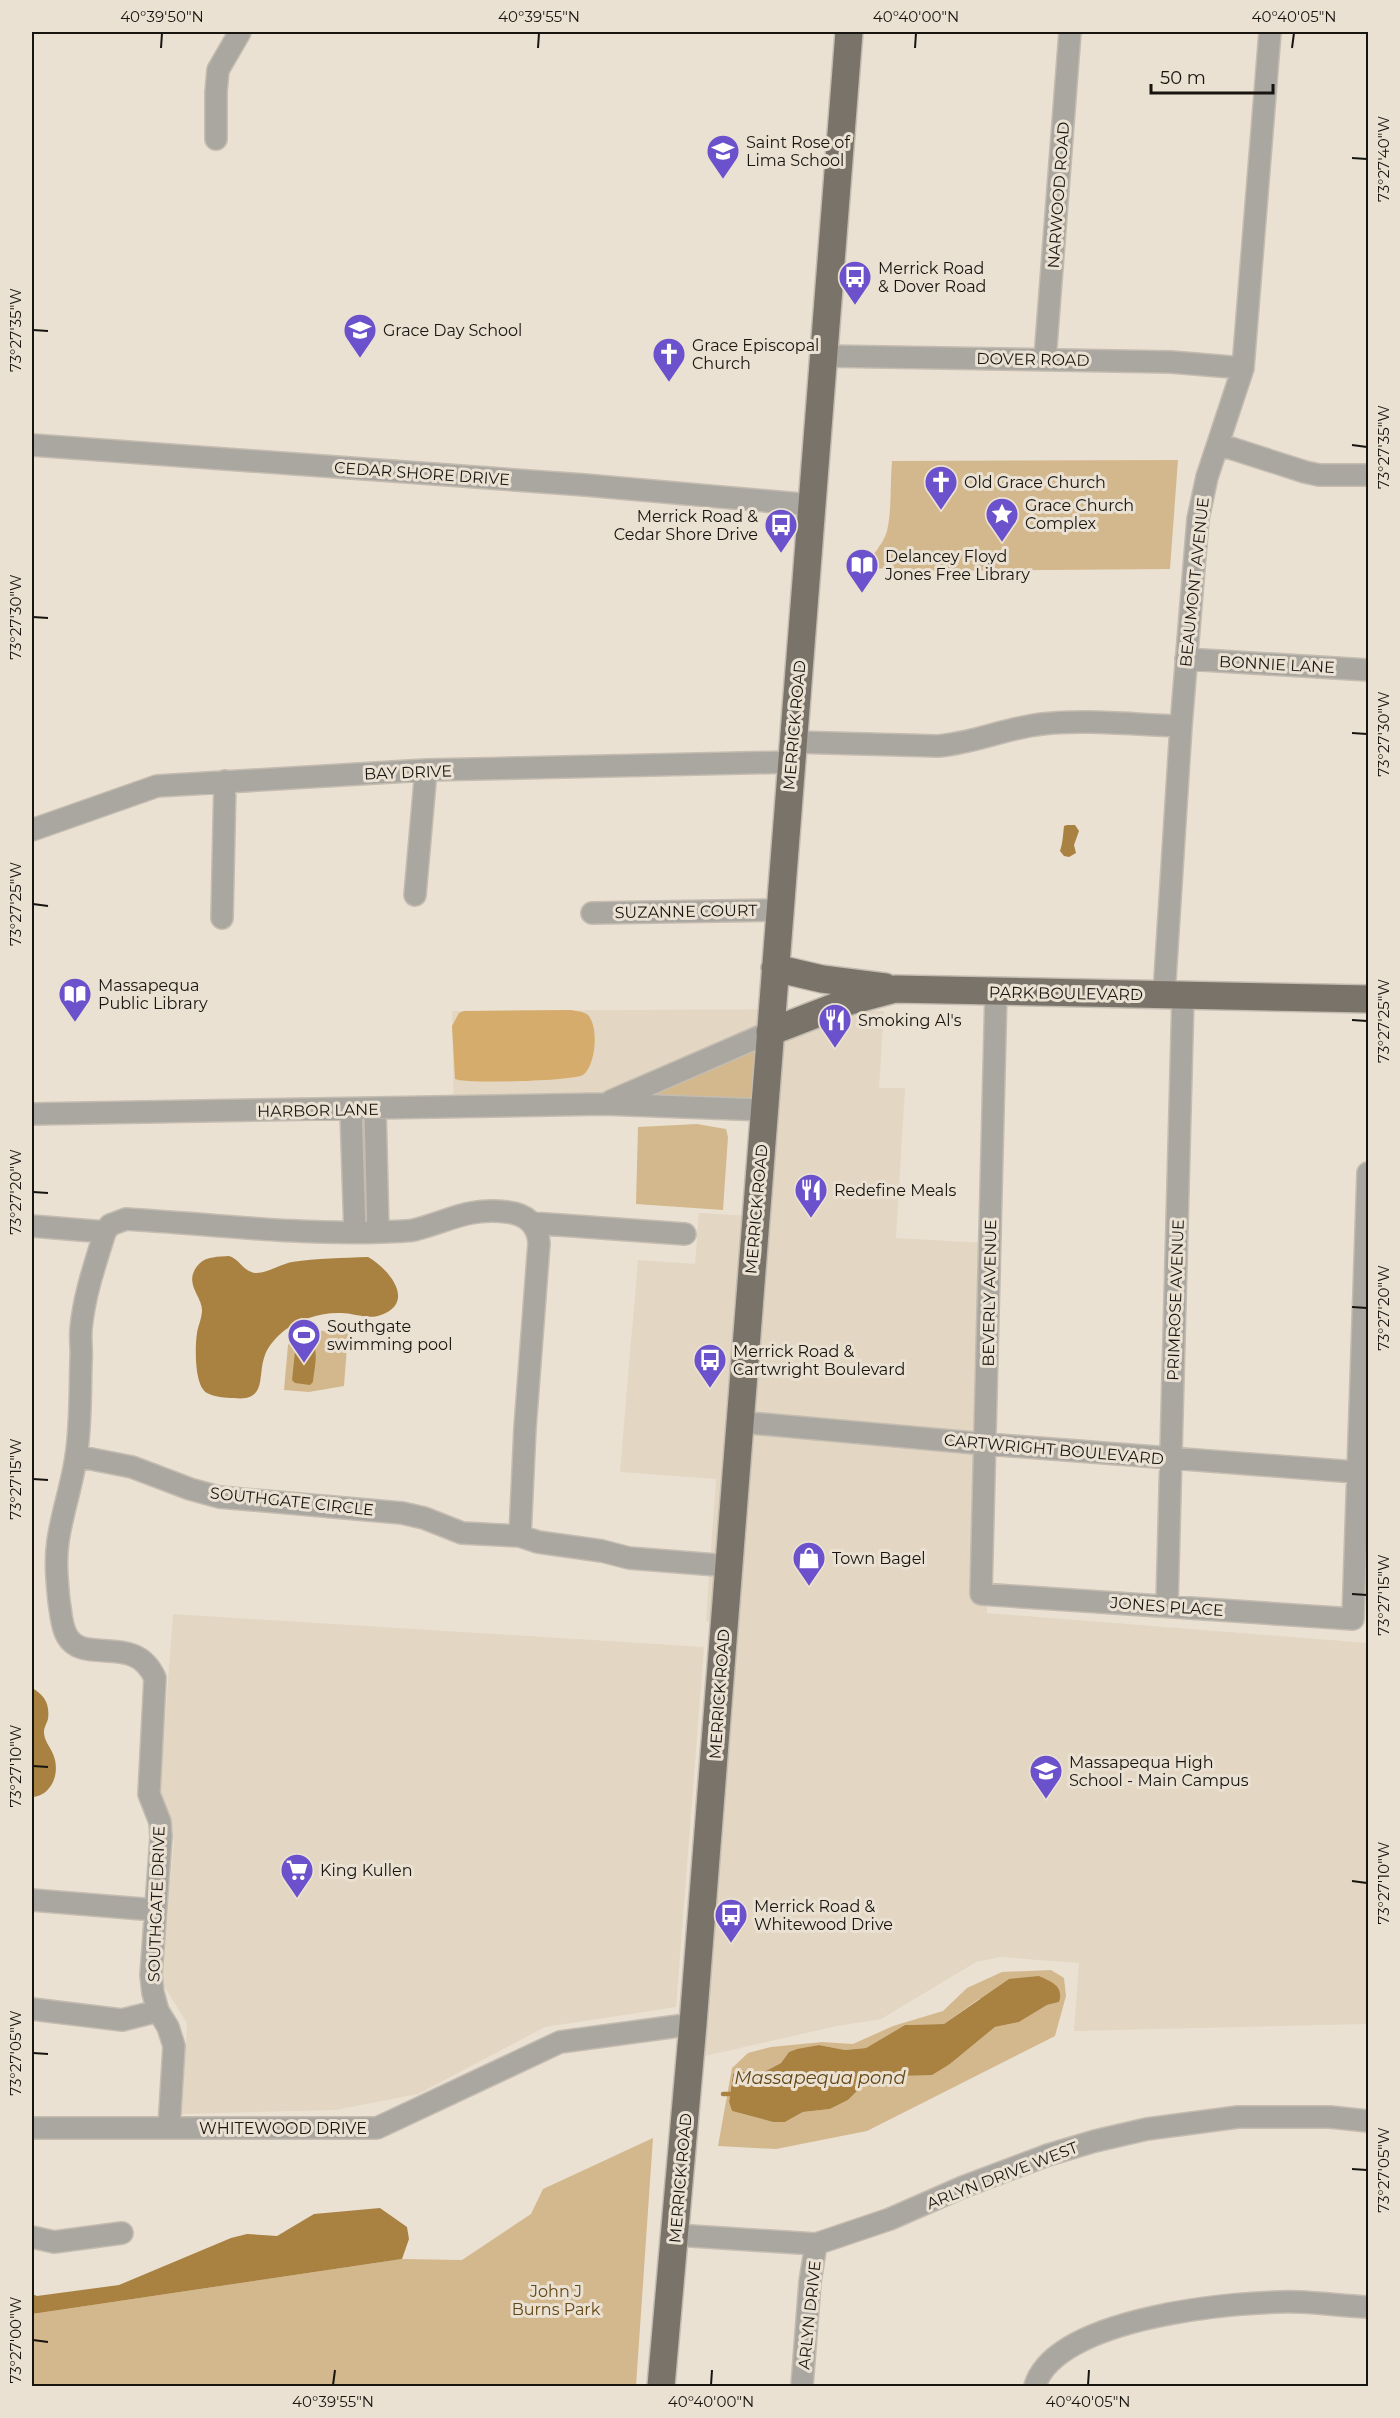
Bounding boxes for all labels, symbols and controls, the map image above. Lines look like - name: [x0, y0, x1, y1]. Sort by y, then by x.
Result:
- text: 40°39'50"N: [120, 7, 204, 26]
- text: 40°39'55"N: [498, 7, 580, 26]
- text: 40°40'00"N: [873, 7, 959, 26]
- text: 40°40'05"N: [1252, 7, 1336, 26]
- scale bar: [1151, 57, 1272, 95]
- text: 50 m: [1160, 67, 1206, 89]
- text: 73°27'40"W: [1374, 116, 1393, 202]
- street label: NARWOOD ROAD: [1044, 121, 1073, 269]
- school or university icon: Saint Rose of Lima School: [705, 133, 741, 180]
- place label: Saint Rose of Lima School: [746, 133, 850, 170]
- bus stop icon: Merrick Road & Dover Road: [837, 259, 873, 306]
- place label: Merrick Road & Dover Road: [878, 259, 986, 296]
- text: 73°27'35"W: [6, 288, 25, 372]
- school or university icon: Grace Day School: [342, 312, 378, 359]
- place label: Grace Day School: [383, 321, 522, 340]
- church icon: Grace Episcopal Church: [651, 336, 687, 383]
- place label: Grace Episcopal Church: [692, 336, 819, 373]
- street label: DOVER ROAD: [976, 349, 1090, 370]
- text: 73°27'35"W: [1374, 405, 1393, 489]
- street label: CEDAR SHORE DRIVE: [333, 458, 510, 489]
- church icon: Old Grace Church: [923, 464, 959, 511]
- place label: Old Grace Church: [964, 473, 1106, 492]
- place icon: Grace Church Complex: [984, 496, 1020, 543]
- place label: Grace Church Complex: [1025, 496, 1134, 533]
- street label: BEAUMONT AVENUE: [1176, 496, 1213, 668]
- place label: Merrick Road & Cedar Shore Drive: [614, 507, 758, 544]
- bus stop icon: Merrick Road & Cedar Shore Drive: [763, 507, 799, 554]
- library icon: Delancey Floyd Jones Free Library: [844, 547, 880, 594]
- place label: Delancey Floyd Jones Free Library: [884, 547, 1030, 584]
- text: 73°27'30"W: [6, 574, 25, 660]
- street label: BONNIE LANE: [1219, 652, 1335, 677]
- street label: MERRICK ROAD: [779, 659, 810, 791]
- text: 73°27'30"W: [1374, 691, 1393, 777]
- street label: BAY DRIVE: [364, 761, 452, 784]
- text: 73°27'25"W: [6, 862, 25, 946]
- street label: SUZANNE COURT: [614, 901, 758, 922]
- library icon: Massapequa Public Library: [57, 976, 93, 1023]
- place label: Massapequa Public Library: [98, 976, 208, 1013]
- text: 73°27'25"W: [1374, 979, 1393, 1063]
- street label: PARK BOULEVARD: [989, 983, 1143, 1004]
- restaurant icon: Smoking Al's: [817, 1002, 853, 1049]
- place label: Smoking Al's: [858, 1011, 962, 1030]
- street label: HARBOR LANE: [257, 1100, 379, 1121]
- street label: MERRICK ROAD: [741, 1143, 772, 1275]
- text: 73°27'20"W: [6, 1149, 25, 1235]
- restaurant icon: Redefine Meals: [793, 1172, 829, 1219]
- place label: Redefine Meals: [834, 1181, 957, 1200]
- street label: BEVERLY AVENUE: [979, 1219, 1000, 1367]
- street label: PRIMROSE AVENUE: [1163, 1219, 1188, 1381]
- text: 73°27'20"W: [1374, 1265, 1393, 1351]
- sports icon: Southgate swimming pool: [286, 1317, 322, 1364]
- place label: Southgate swimming pool: [327, 1317, 452, 1354]
- bus stop icon: Merrick Road & Cartwright Boulevard: [692, 1342, 728, 1389]
- place label: Merrick Road & Cartwright Boulevard: [733, 1342, 905, 1379]
- street label: CARTWRIGHT BOULEVARD: [943, 1430, 1165, 1469]
- text: 73°27'15"W: [6, 1438, 25, 1520]
- street label: SOUTHGATE CIRCLE: [209, 1483, 375, 1520]
- shop icon: Town Bagel: [791, 1540, 827, 1587]
- place label: Town Bagel: [832, 1549, 926, 1568]
- text: 73°27'15"W: [1374, 1554, 1393, 1636]
- street label: JONES PLACE: [1109, 1593, 1224, 1620]
- street label: MERRICK ROAD: [705, 1628, 734, 1760]
- text: 73°27'10"W: [6, 1724, 25, 1807]
- school or university icon: Massapequa High School - Main Campus: [1028, 1753, 1064, 1800]
- place label: Massapequa High School - Main Campus: [1069, 1753, 1249, 1790]
- street label: SOUTHGATE DRIVE: [144, 1826, 169, 1982]
- text: 73°27'10"W: [1374, 1841, 1393, 1924]
- supermarket icon: King Kullen: [279, 1852, 315, 1899]
- place label: King Kullen: [320, 1861, 413, 1880]
- bus stop icon: Merrick Road & Whitewood Drive: [713, 1897, 749, 1944]
- place label: Merrick Road & Whitewood Drive: [754, 1897, 893, 1934]
- text: 73°27'05"W: [6, 2010, 25, 2096]
- water label: Massapequa pond: [734, 2067, 906, 2089]
- street label: MERRICK ROAD: [665, 2112, 696, 2244]
- street label: WHITEWOOD DRIVE: [199, 2119, 367, 2138]
- text: 73°27'05"W: [1374, 2127, 1393, 2213]
- street label: ARLYN DRIVE WEST: [924, 2138, 1081, 2213]
- street label: ARLYN DRIVE: [794, 2260, 825, 2370]
- park label: John J Burns Park: [512, 2282, 601, 2319]
- text: 73°27'00"W: [6, 2296, 25, 2383]
- text: 40°39'55"N: [292, 2392, 374, 2411]
- text: 40°40'00"N: [668, 2392, 754, 2411]
- text: 40°40'05"N: [1046, 2392, 1130, 2411]

